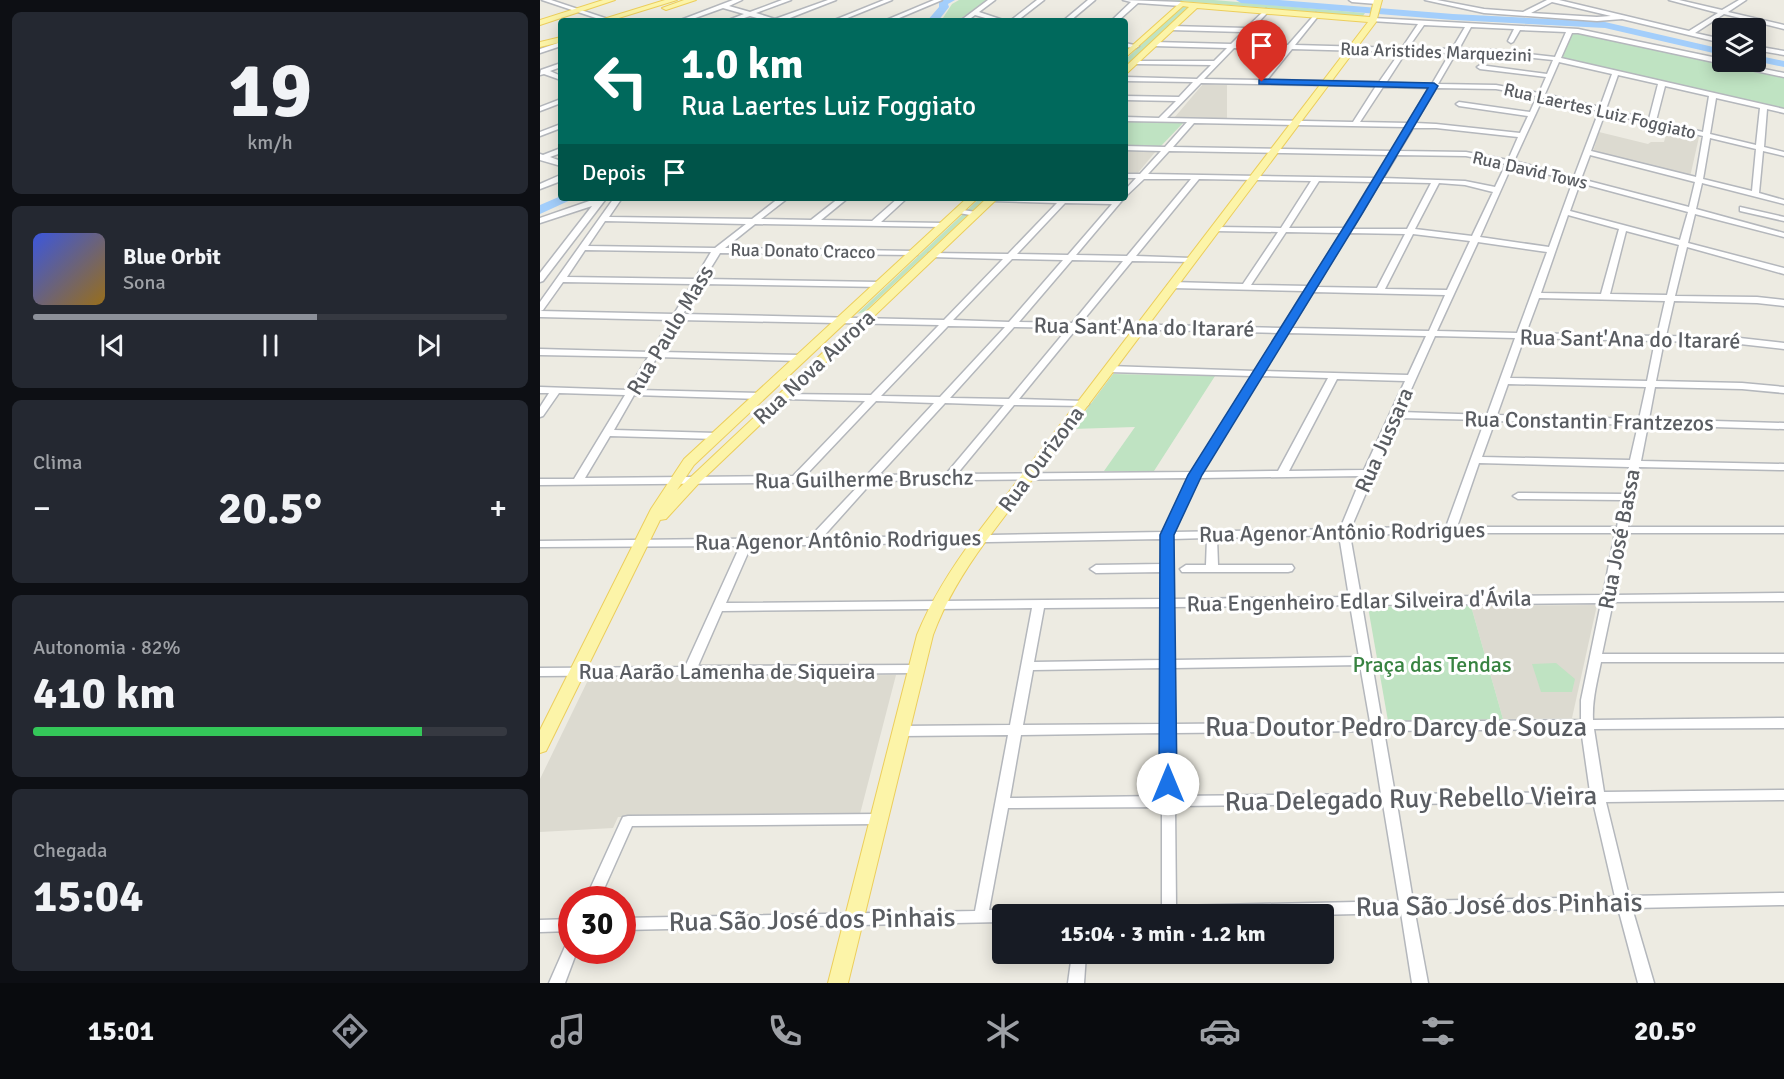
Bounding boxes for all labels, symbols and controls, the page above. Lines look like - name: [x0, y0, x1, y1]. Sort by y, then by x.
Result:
- map controls: [1712, 18, 1766, 72]
- button: layers: [1712, 18, 1766, 72]
- pin: [1236, 20, 1287, 82]
- icon: arrive: [1245, 29, 1278, 62]
- street label: Rua Aristides Marquezini: [1340, 38, 1532, 66]
- text: 1.0 km: [681, 39, 804, 90]
- icon: left: [582, 42, 660, 120]
- text: 19: [228, 43, 312, 139]
- street label: Rua Laertes Luiz Foggiato: [1502, 78, 1698, 144]
- text: Rua Laertes Luiz Foggiato: [681, 90, 976, 123]
- text: km/h: [247, 130, 293, 155]
- street label: Rua David Tows: [1470, 146, 1590, 194]
- icon: arrive: [658, 156, 691, 189]
- text: Depois: [582, 159, 646, 186]
- street label: Rua Donato Cracco: [730, 239, 876, 263]
- text: Blue Orbit: [123, 243, 221, 270]
- street label: Rua Paulo Mass: [621, 260, 719, 400]
- text: Sona: [123, 270, 166, 295]
- street label: Rua Nova Aurora: [748, 304, 880, 430]
- street label: Rua Sant'Ana do Itararé: [1033, 312, 1255, 342]
- street label: Rua Sant'Ana do Itararé: [1519, 324, 1741, 354]
- icon: previous: [96, 329, 129, 362]
- icon: pause: [254, 329, 287, 362]
- icon: next: [412, 329, 445, 362]
- street label: Rua Jussara: [1349, 383, 1419, 497]
- street label: Rua Ourizona: [992, 401, 1090, 517]
- street label: Rua Constantin Frantzezos: [1464, 405, 1714, 437]
- text: Clima: [33, 450, 82, 475]
- street label: Rua Guilherme Bruschz: [754, 464, 974, 494]
- street label: Rua José Bassa: [1592, 467, 1646, 611]
- text: 20.5°: [218, 481, 322, 536]
- text: −: [33, 488, 51, 529]
- text: +: [489, 488, 507, 529]
- street label: Rua Agenor Antônio Rodrigues: [1199, 516, 1485, 548]
- street label: Rua Agenor Antônio Rodrigues: [695, 524, 981, 556]
- street label: Rua Engenheiro Edlar Silveira d'Ávila: [1186, 584, 1532, 618]
- text: Autonomia · 82%: [33, 635, 181, 660]
- park label: Praça das Tendas: [1352, 651, 1512, 678]
- street label: Rua Aarão Lamenha de Siqueira: [579, 658, 875, 685]
- text: 410 km: [33, 666, 176, 721]
- street label: Rua Doutor Pedro Darcy de Souza: [1205, 711, 1587, 744]
- position arrow: [1136, 752, 1200, 816]
- street label: Rua Delegado Ruy Rebello Vieira: [1224, 779, 1598, 819]
- text: Chegada: [33, 838, 107, 863]
- text: 15:04: [33, 869, 143, 924]
- speed limit sign: 30: [558, 886, 636, 964]
- street label: Rua São José dos Pinhais: [1355, 886, 1643, 924]
- street label: Rua São José dos Pinhais: [668, 901, 956, 939]
- text: 15:04 · 3 min · 1.2 km: [1060, 920, 1266, 947]
- icon: directions: [329, 1010, 371, 1052]
- icon: music: [547, 1010, 589, 1052]
- icon: phone: [764, 1010, 806, 1052]
- icon: climate: [982, 1010, 1024, 1052]
- icon: car: [1199, 1010, 1241, 1052]
- icon: filters: [1417, 1010, 1459, 1052]
- text: 15:01: [88, 1015, 154, 1048]
- text: 20.5°: [1634, 1015, 1696, 1048]

